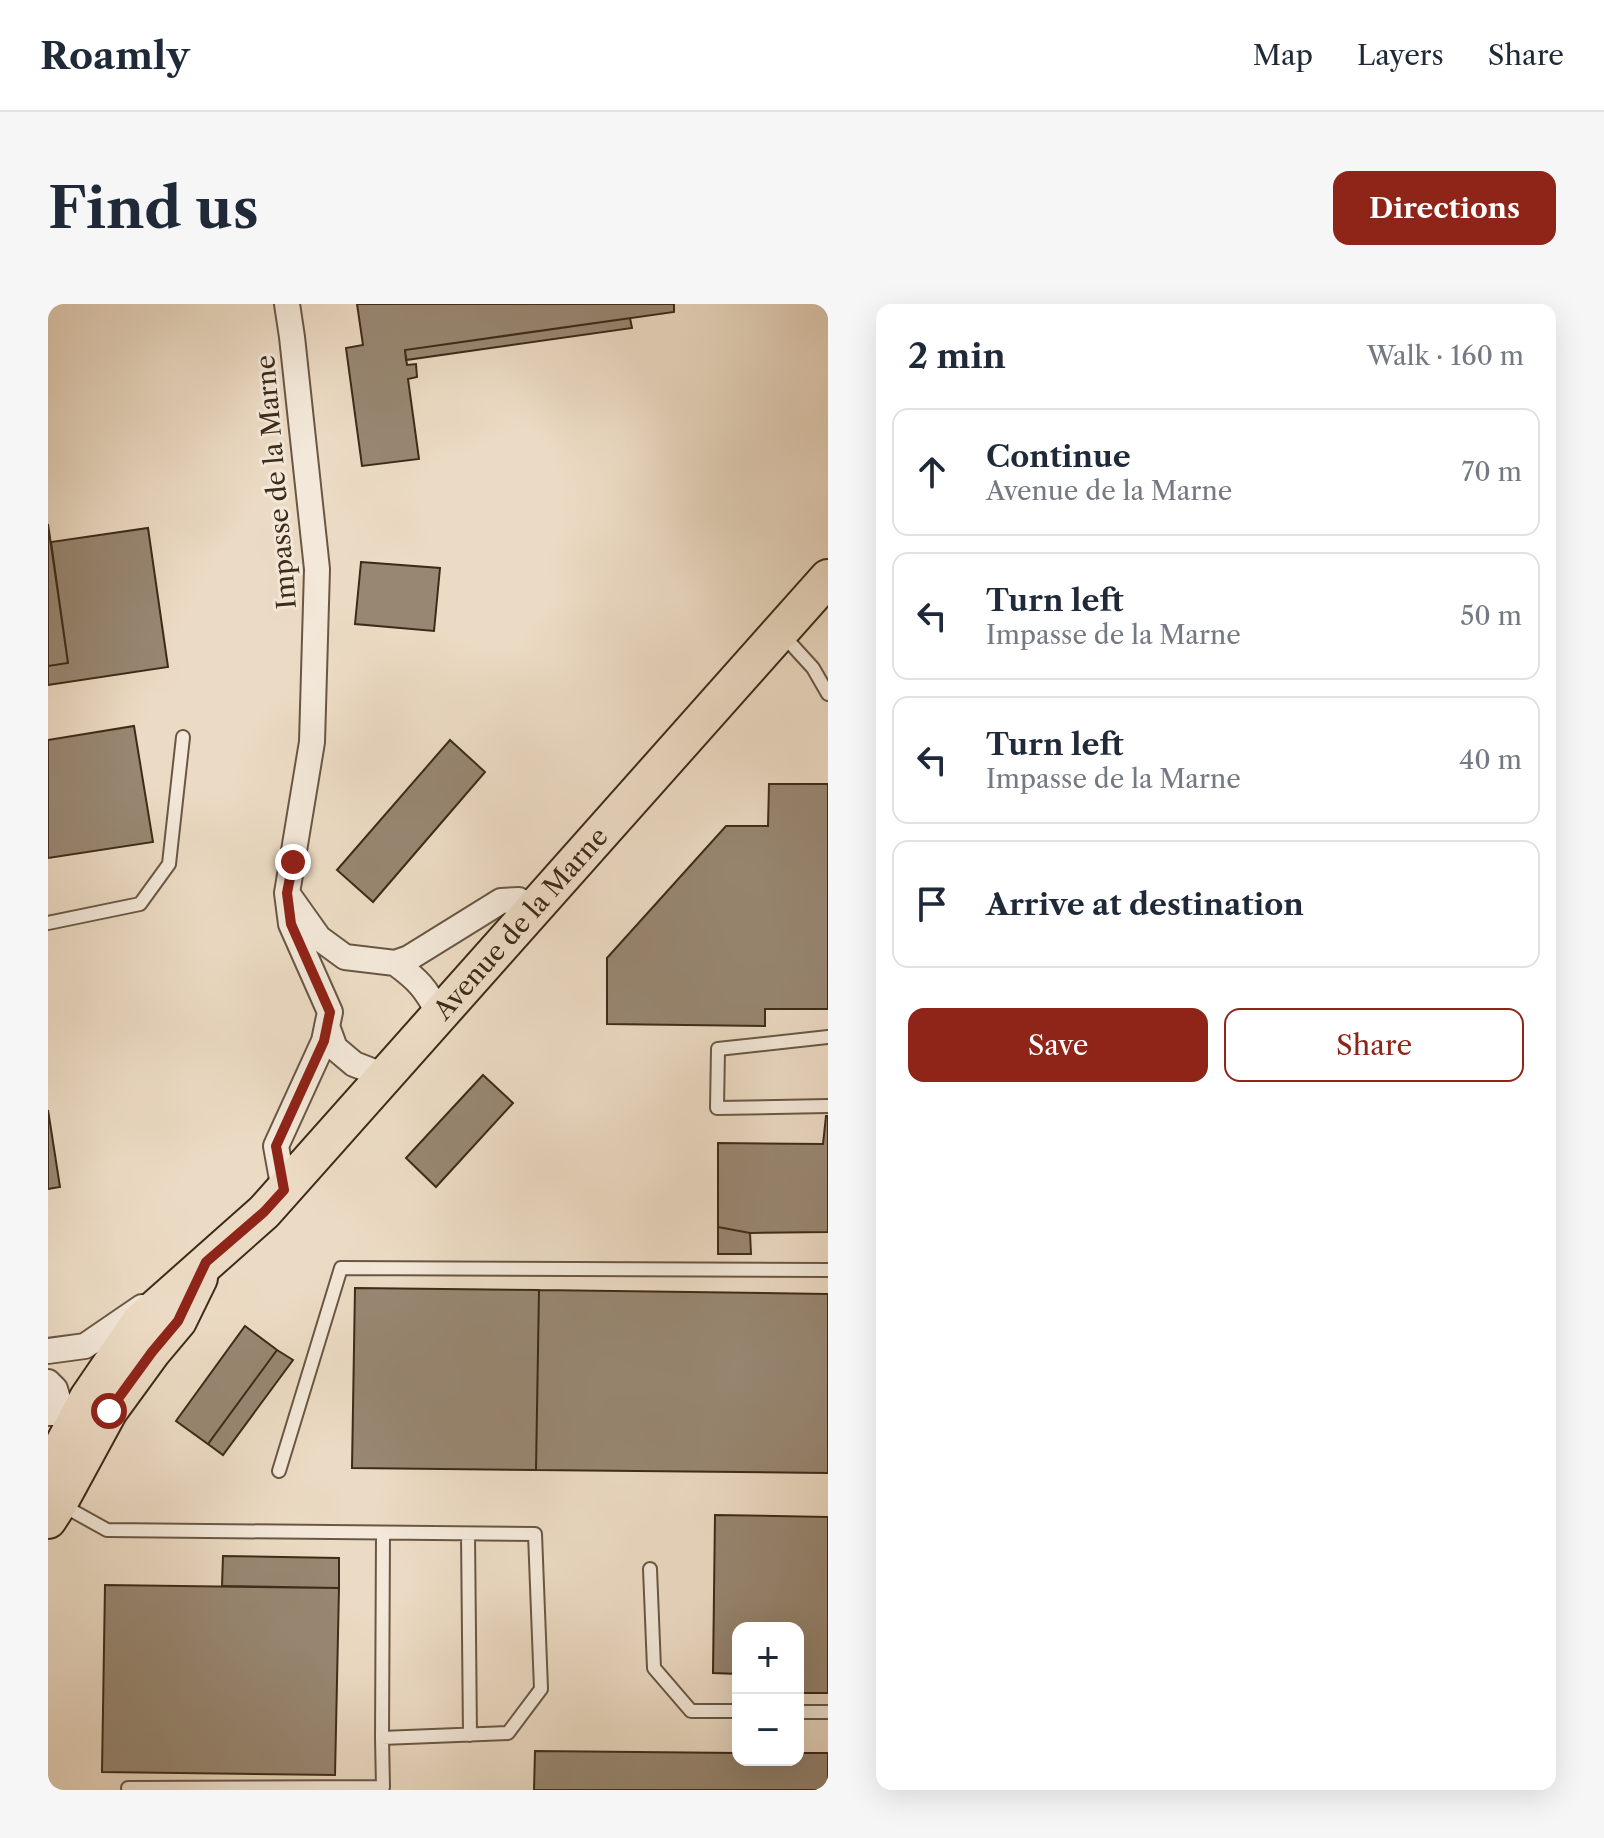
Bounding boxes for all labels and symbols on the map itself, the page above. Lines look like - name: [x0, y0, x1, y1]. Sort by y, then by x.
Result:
- street label: Impasse de la Marne: [249, 354, 303, 610]
- street label: Avenue de la Marne: [426, 821, 615, 1027]
- route end: [275, 844, 311, 880]
- route start: [91, 1393, 127, 1429]

